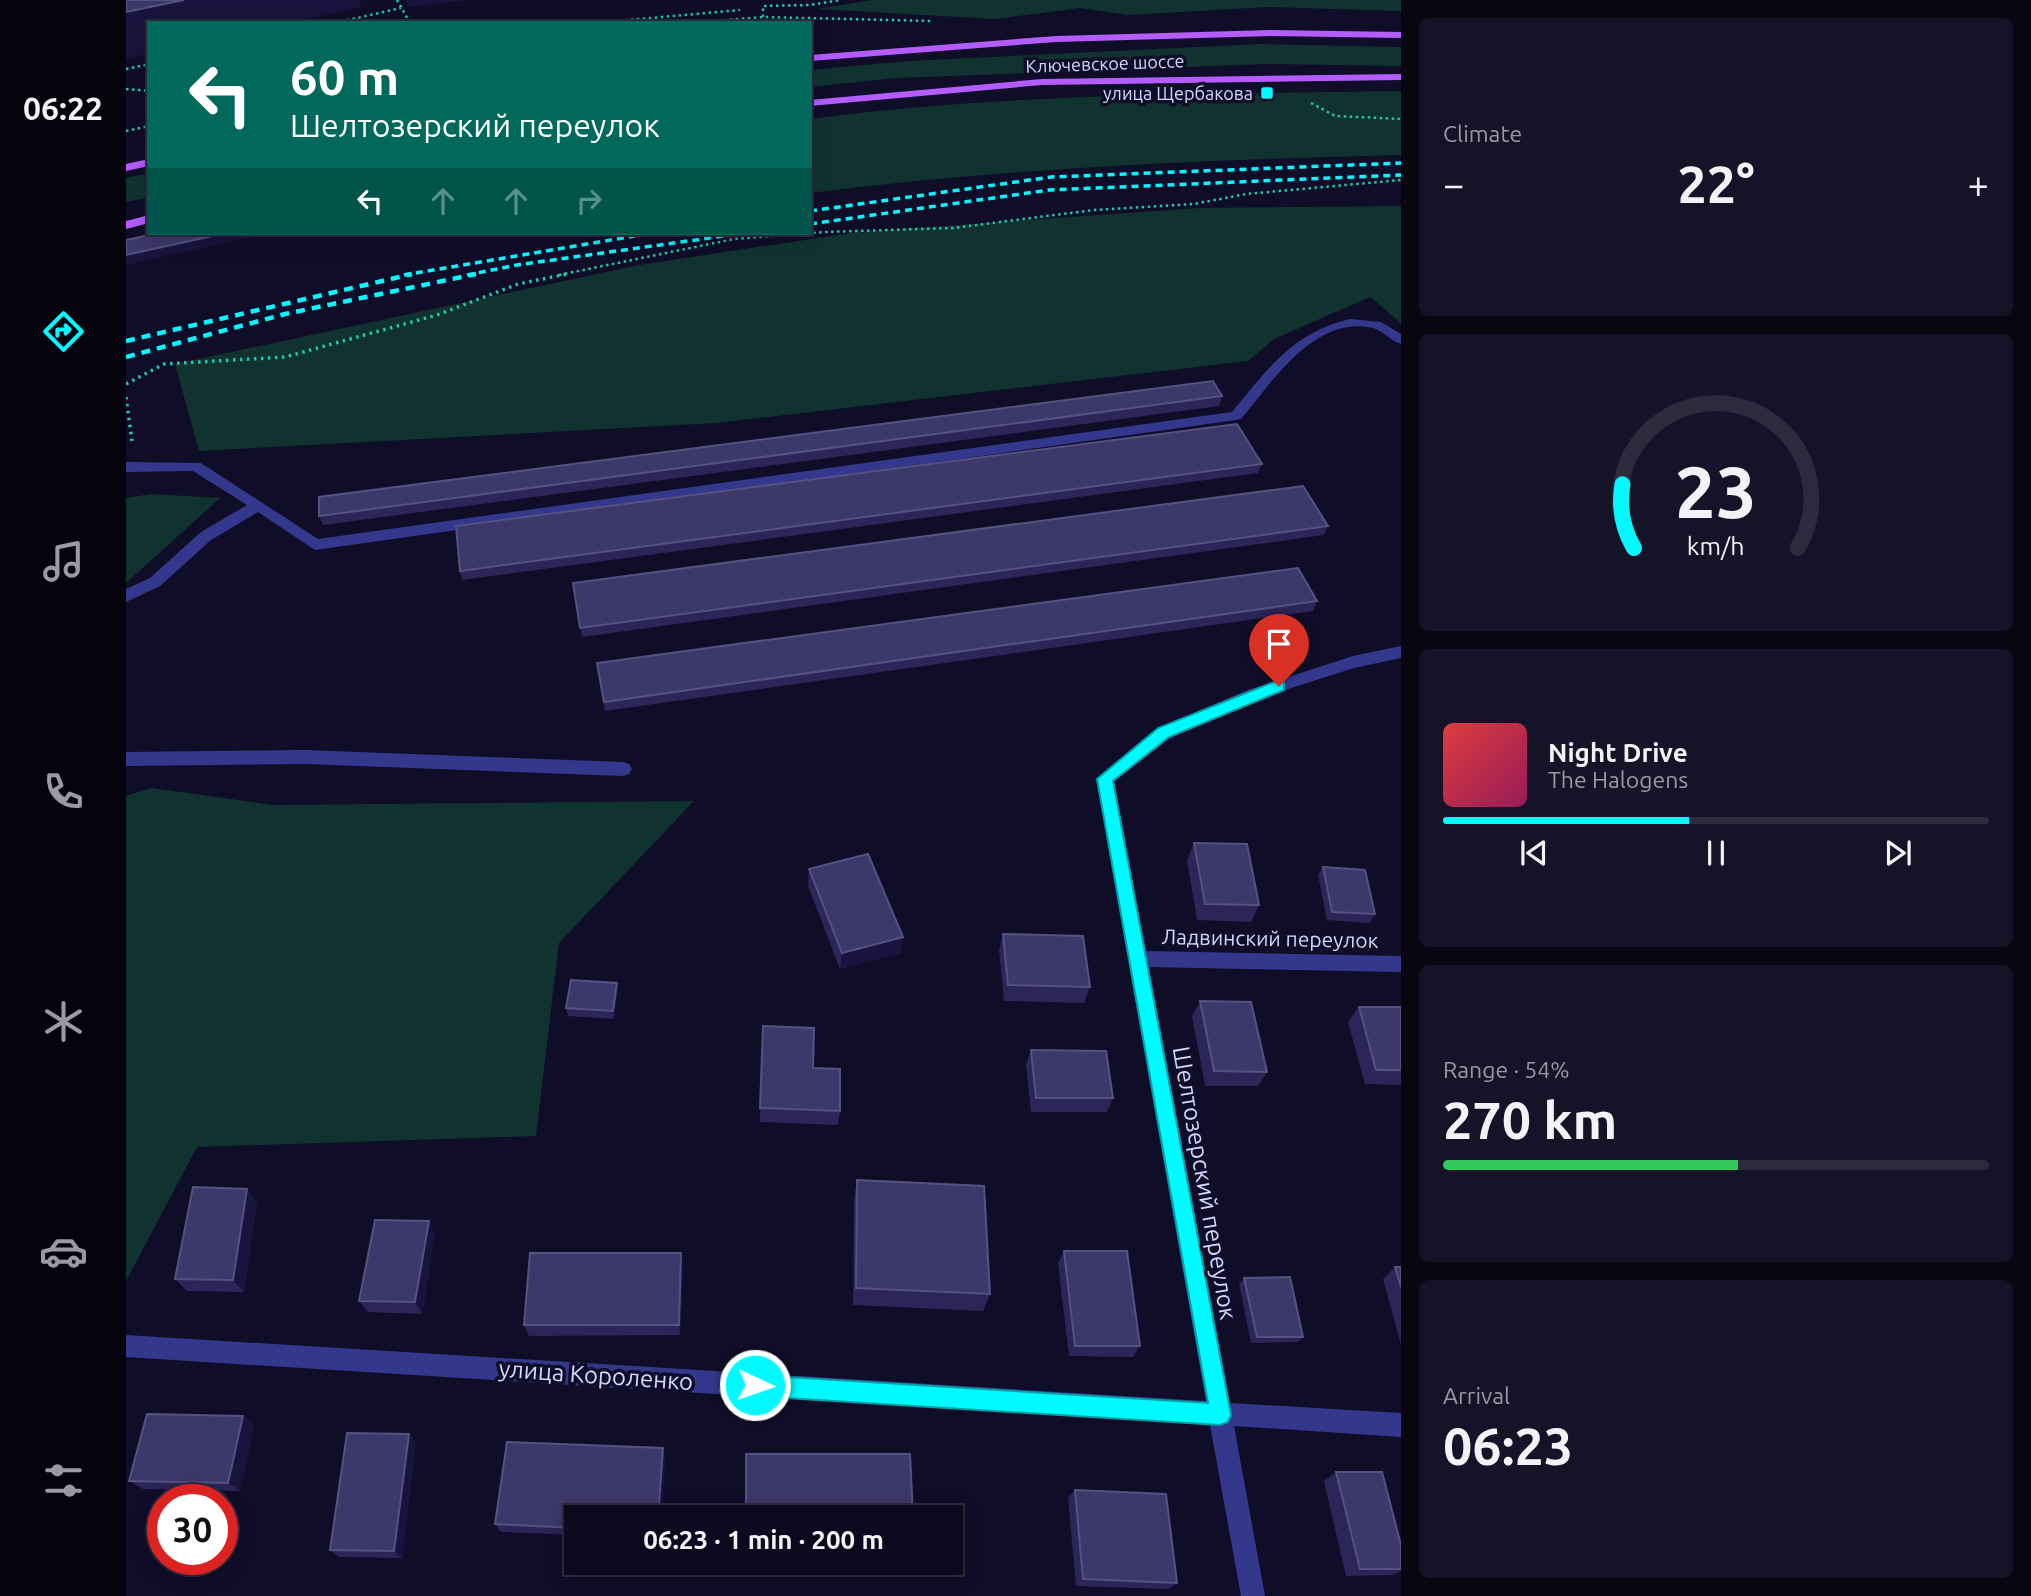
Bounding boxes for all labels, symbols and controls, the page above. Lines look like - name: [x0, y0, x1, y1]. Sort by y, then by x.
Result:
- icon: left: [175, 49, 266, 140]
- text: 60 m: [290, 49, 399, 104]
- street label: Ключевское шоссе: [1025, 50, 1185, 76]
- place label: улица Щербакова: [1103, 83, 1253, 103]
- marker: улица Щербакова: [1259, 85, 1275, 101]
- text: 06:22: [23, 90, 103, 126]
- text: Шелтозерский переулок: [290, 107, 660, 143]
- text: Climate: [1443, 121, 1522, 146]
- text: 22°: [1677, 155, 1755, 213]
- text: −: [1443, 163, 1464, 205]
- text: +: [1968, 163, 1989, 205]
- icon: left: [351, 182, 389, 220]
- icon: ahead: [424, 182, 462, 220]
- icon: ahead: [497, 182, 535, 220]
- icon: right: [570, 182, 608, 220]
- icon: directions: [39, 307, 88, 356]
- text: 23: [1675, 451, 1757, 533]
- text: km/h: [1687, 532, 1745, 560]
- icon: music: [39, 537, 88, 586]
- pin: [1249, 614, 1309, 686]
- icon: arrive: [1260, 625, 1298, 663]
- text: Night Drive: [1548, 738, 1688, 767]
- icon: phone: [39, 767, 88, 816]
- text: The Halogens: [1548, 767, 1688, 792]
- icon: previous: [1515, 834, 1553, 872]
- icon: pause: [1697, 834, 1735, 872]
- icon: next: [1879, 834, 1917, 872]
- street label: Ладвинский переулок: [1161, 924, 1379, 952]
- icon: climate: [39, 997, 88, 1046]
- street label: Шелтозерский переулок: [1168, 1044, 1242, 1322]
- text: Range · 54%: [1443, 1057, 1570, 1082]
- text: 270 km: [1443, 1091, 1617, 1149]
- icon: car: [39, 1227, 88, 1276]
- position arrow: [718, 1348, 792, 1422]
- street label: улица Короленко: [498, 1355, 694, 1395]
- text: Arrival: [1443, 1383, 1510, 1408]
- text: 06:23: [1443, 1417, 1573, 1475]
- icon: filters: [39, 1456, 88, 1505]
- speed limit sign: 30: [147, 1484, 238, 1575]
- text: 06:23 · 1 min · 200 m: [643, 1525, 884, 1554]

